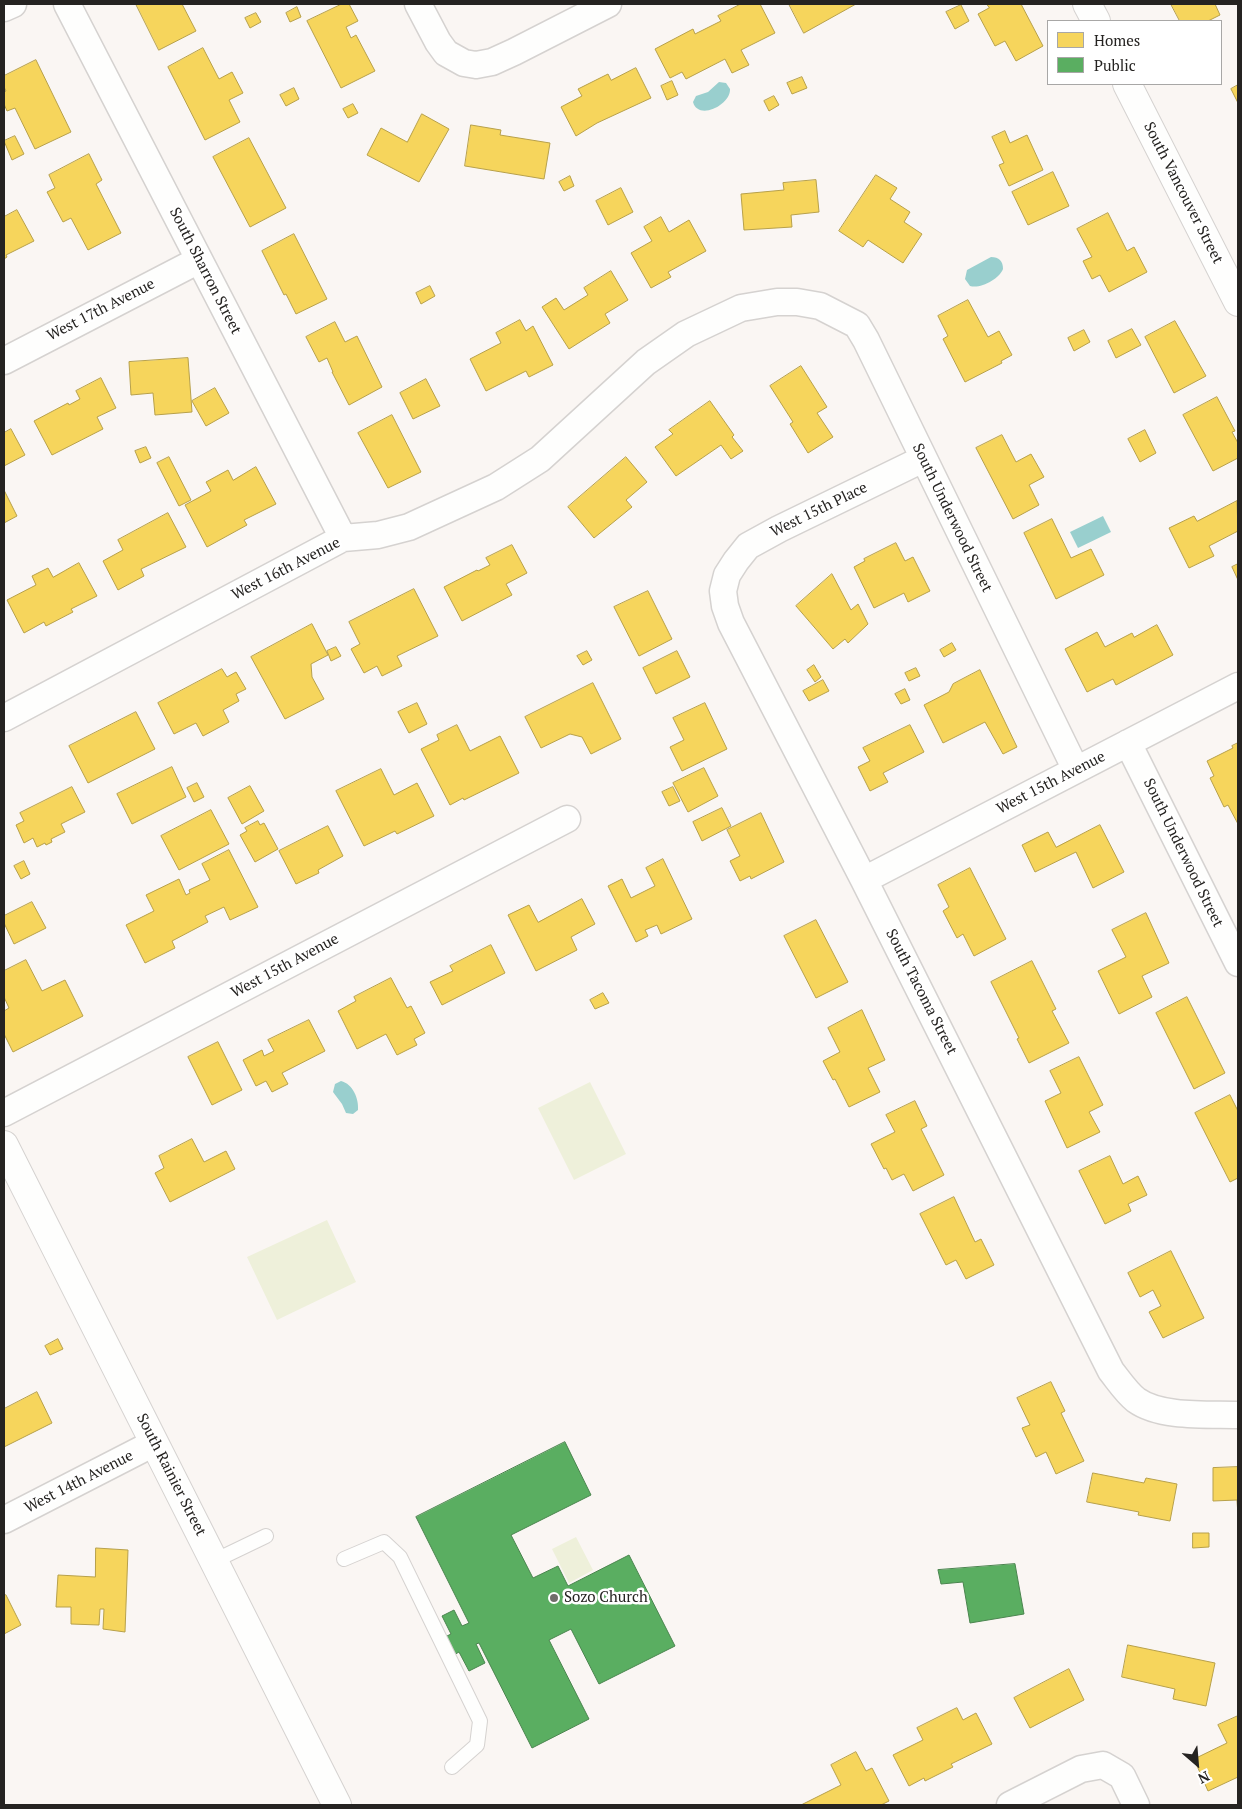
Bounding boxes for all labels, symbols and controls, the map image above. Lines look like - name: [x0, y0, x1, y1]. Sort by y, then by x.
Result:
- legend: [1047, 20, 1222, 85]
- text: Homes: [1094, 30, 1140, 50]
- text: Public: [1094, 55, 1136, 75]
- street label: South Vancouver Street: [1139, 119, 1227, 267]
- street label: South Sharron Street: [165, 205, 245, 337]
- street label: West 17th Avenue: [44, 275, 158, 345]
- street label: South Underwood Street: [908, 441, 996, 595]
- street label: West 15th Place: [768, 479, 870, 541]
- street label: West 16th Avenue: [229, 534, 343, 604]
- street label: West 15th Avenue: [994, 748, 1108, 818]
- street label: South Underwood Street: [1139, 776, 1227, 930]
- street label: South Tacoma Street: [882, 926, 960, 1058]
- street label: West 15th Avenue: [228, 930, 342, 1002]
- street label: South Rainier Street: [132, 1411, 210, 1539]
- street label: West 14th Avenue: [22, 1447, 136, 1517]
- place label: Sozo Church: [564, 1589, 648, 1607]
- marker: Sozo Church: [548, 1592, 560, 1604]
- north arrow: [1172, 1739, 1222, 1789]
- text: N: [1195, 1767, 1213, 1789]

